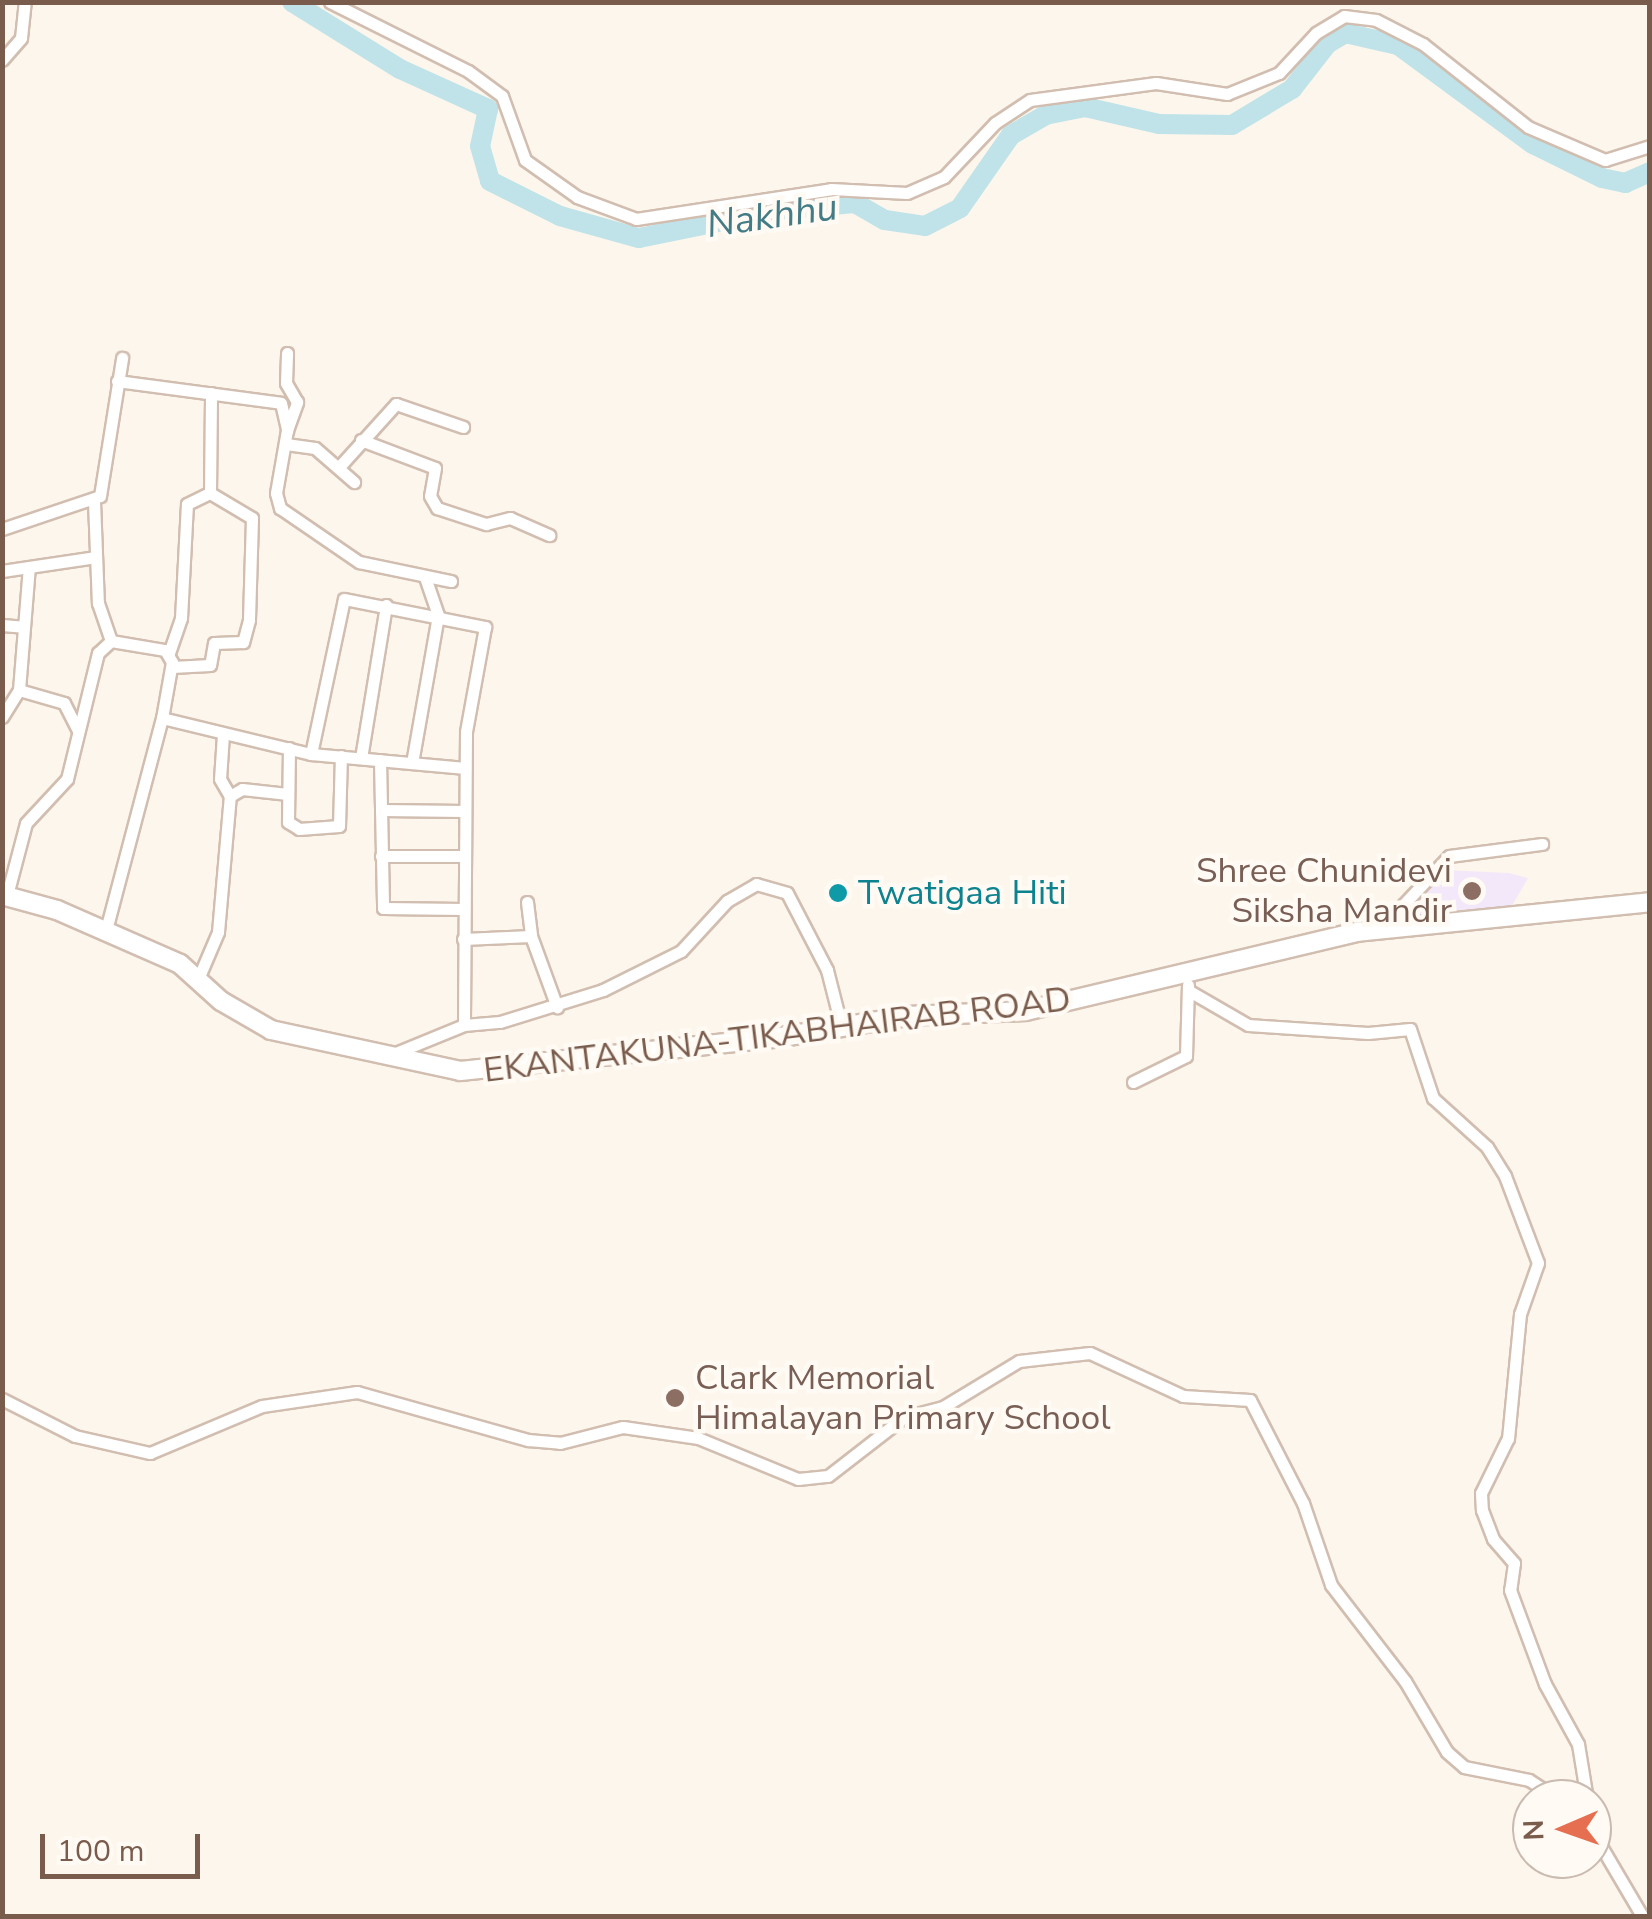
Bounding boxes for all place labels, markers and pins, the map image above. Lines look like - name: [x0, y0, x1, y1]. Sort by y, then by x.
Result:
- place label: Shree Chunidevi Siksha Mandir: [1196, 850, 1452, 932]
- place label: Twatigaa Hiti: [858, 872, 1067, 914]
- marker: Shree Chunidevi Siksha Mandir: [1461, 880, 1483, 902]
- marker: Twatigaa Hiti: [827, 882, 849, 904]
- place label: Clark Memorial Himalayan Primary School: [695, 1357, 1110, 1439]
- marker: Clark Memorial Himalayan Primary School: [664, 1387, 686, 1409]

